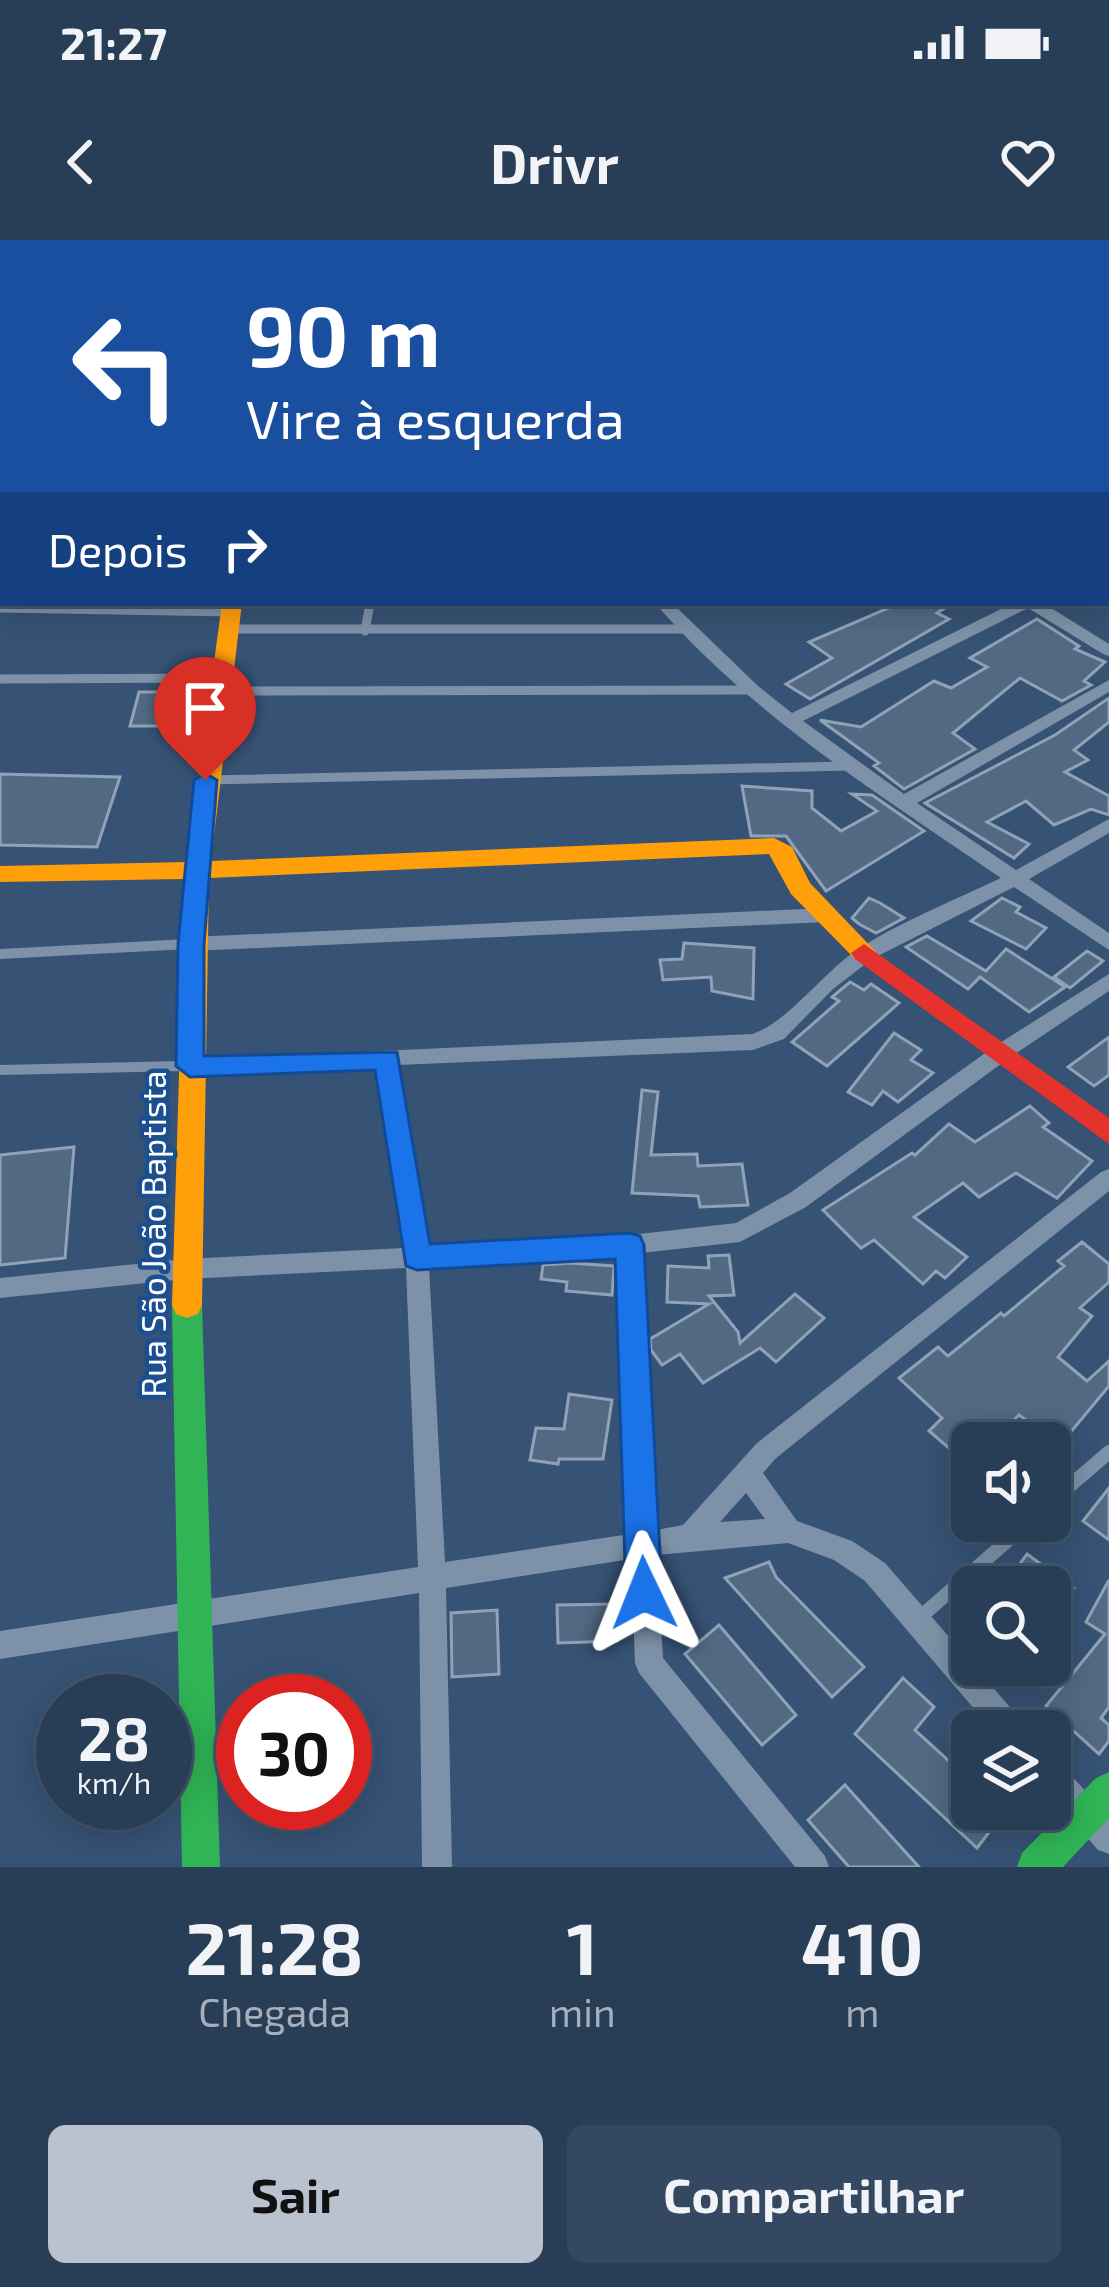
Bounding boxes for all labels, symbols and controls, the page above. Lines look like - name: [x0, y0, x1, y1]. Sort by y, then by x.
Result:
- text: 21:27: [60, 15, 167, 69]
- icon: back: [48, 129, 114, 195]
- icon: heart: [995, 129, 1061, 195]
- text: Drivr: [490, 130, 619, 195]
- text: 90 m: [246, 283, 441, 384]
- icon: left: [48, 288, 204, 444]
- text: Vire à esquerda: [246, 385, 625, 450]
- icon: right: [212, 516, 278, 582]
- text: Depois: [48, 522, 188, 576]
- pin: [154, 657, 256, 780]
- icon: arrive: [172, 675, 238, 741]
- street label: Rua São João Baptista: [133, 1071, 173, 1397]
- map controls: [951, 1422, 1071, 1830]
- button: sound: [951, 1422, 1071, 1542]
- position arrow: [581, 1530, 707, 1656]
- button: search: [951, 1566, 1071, 1686]
- speed limit sign: 30: [216, 1674, 372, 1830]
- text: 28: [78, 1701, 150, 1773]
- button: layers: [951, 1710, 1071, 1830]
- text: km/h: [77, 1764, 151, 1800]
- text: 21:28: [185, 1903, 364, 1989]
- text: 1: [567, 1903, 598, 1989]
- text: 410: [801, 1903, 924, 1989]
- text: Chegada: [198, 1988, 351, 2035]
- text: min: [549, 1988, 616, 2035]
- text: m: [845, 1988, 879, 2035]
- button: Sair: [48, 2125, 543, 2263]
- button: Compartilhar: [567, 2125, 1061, 2263]

